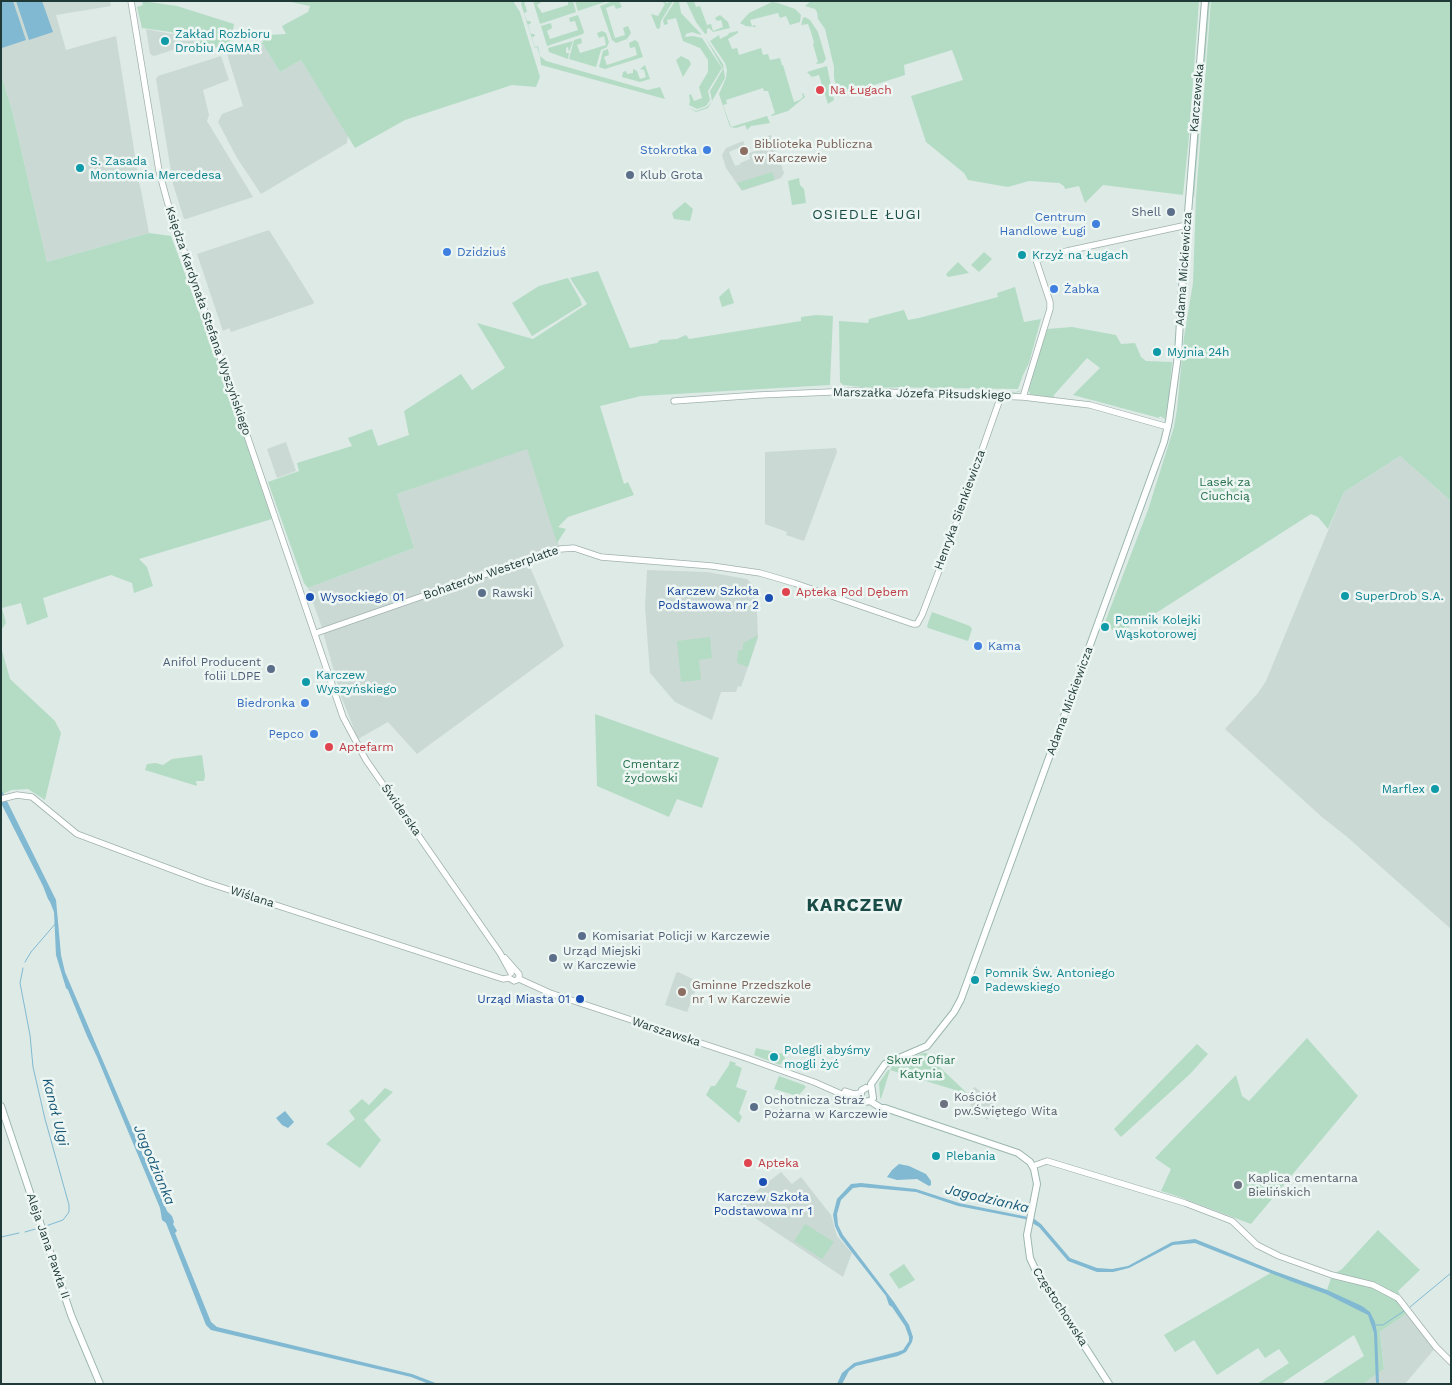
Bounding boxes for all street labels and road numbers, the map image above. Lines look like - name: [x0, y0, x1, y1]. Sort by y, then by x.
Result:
- street label: Karczewska: [1187, 63, 1207, 133]
- street label: Księdza Kardynała Stefana Wyszyńskiego: [162, 205, 254, 437]
- street label: Adama Mickiewicza: [1173, 211, 1195, 327]
- street label: Marszałka Józefa Piłsudskiego: [833, 385, 1011, 403]
- street label: Henryka Sienkiewicza: [932, 448, 988, 572]
- street label: Bohaterów Westerplatte: [422, 543, 560, 603]
- street label: Adama Mickiewicza: [1044, 645, 1096, 757]
- street label: Świderska: [378, 781, 424, 839]
- street label: Wiślana: [228, 883, 276, 911]
- street label: Warszawska: [630, 1014, 702, 1050]
- street label: Aleja Jana Pawła II: [23, 1191, 73, 1301]
- street label: Częstochowska: [1029, 1265, 1091, 1349]

